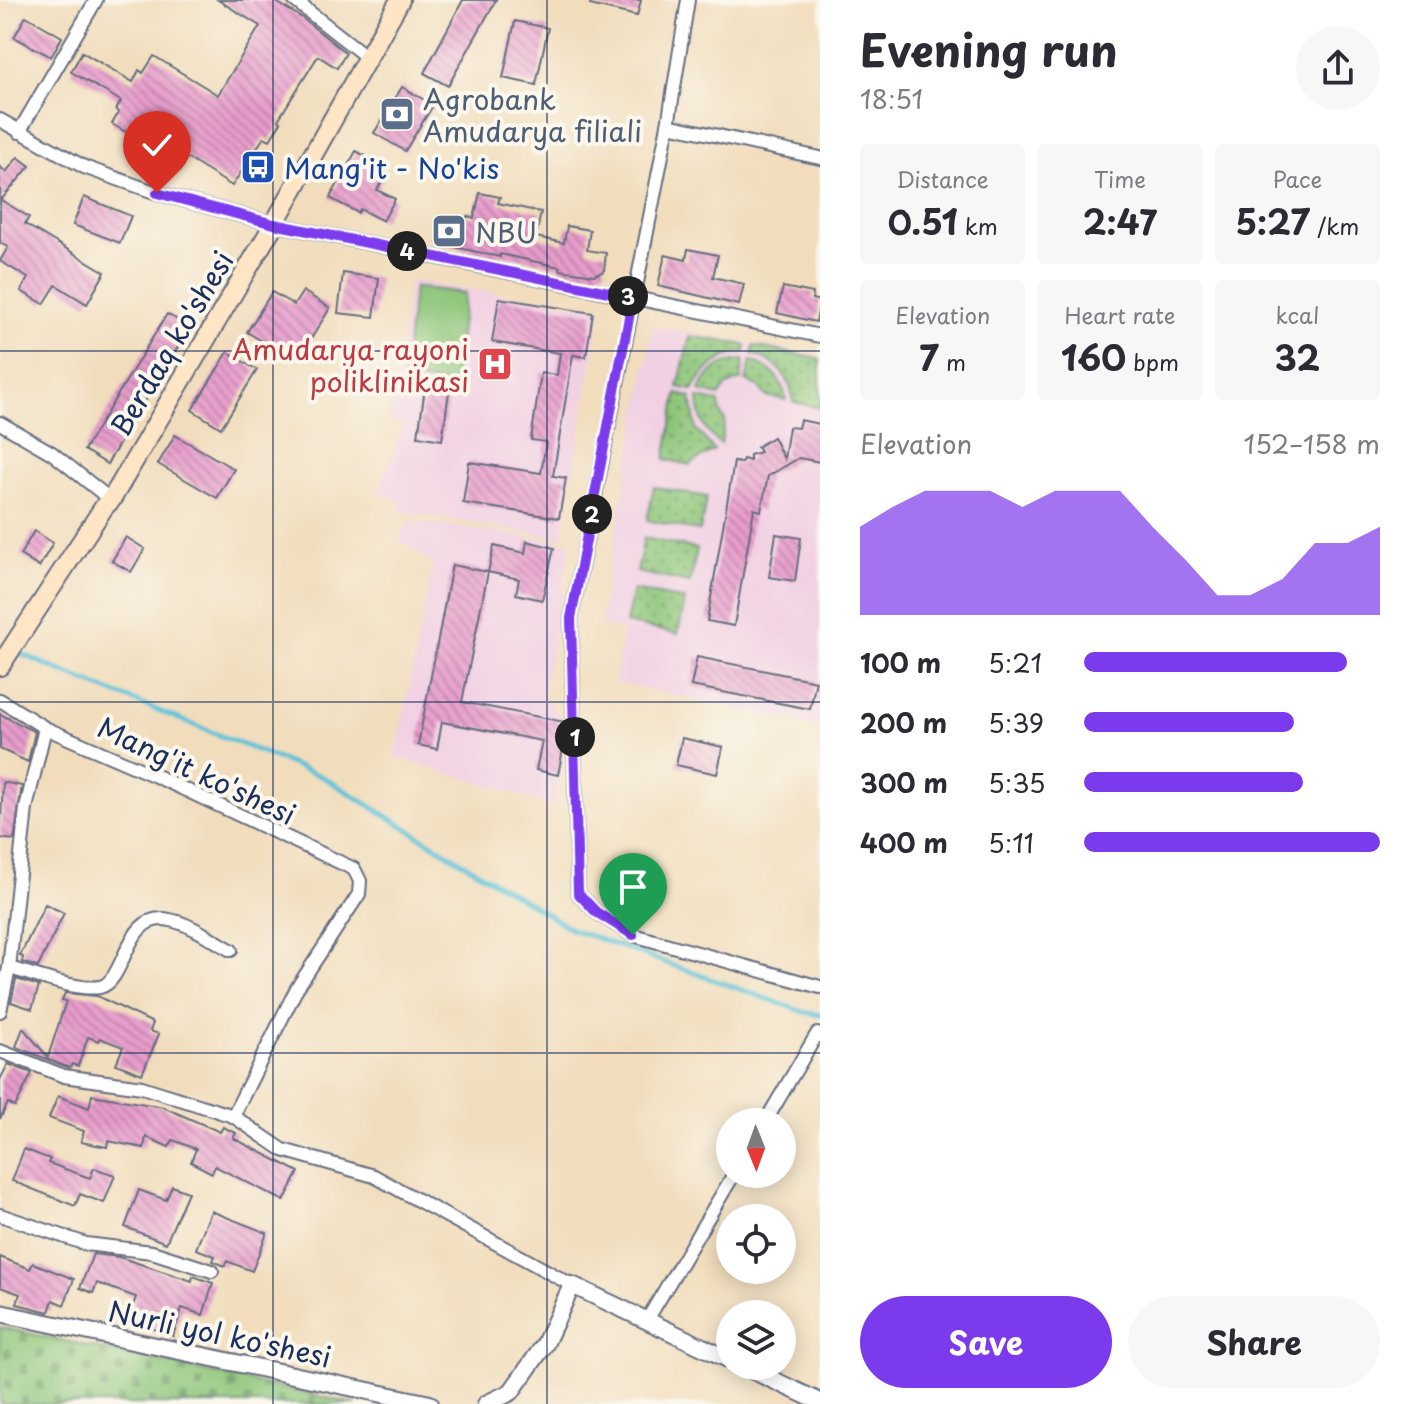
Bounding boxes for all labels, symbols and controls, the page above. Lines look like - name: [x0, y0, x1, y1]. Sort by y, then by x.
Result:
- text: Evening run: [860, 16, 1118, 82]
- button: share: [1296, 26, 1380, 110]
- place label: Agrobank Amudarya filiali: [423, 77, 642, 152]
- text: 18:51: [860, 79, 923, 118]
- bank icon: Agrobank Amudarya filiali: [378, 95, 416, 133]
- pin: [123, 111, 191, 193]
- icon: check: [135, 123, 179, 167]
- place label: Mang'it - No'kis: [284, 146, 499, 189]
- bus stop icon: Mang'it - No'kis: [239, 148, 277, 186]
- text: Distance: [897, 162, 989, 195]
- text: Time: [1094, 162, 1146, 195]
- text: Pace: [1272, 162, 1322, 195]
- text: 0.51: [887, 195, 958, 247]
- text: 2:47: [1083, 195, 1157, 247]
- text: 5:27: [1235, 195, 1310, 247]
- text: km: [958, 209, 998, 242]
- text: /km: [1310, 209, 1359, 242]
- place label: NBU: [475, 210, 537, 253]
- bank icon: NBU: [430, 212, 468, 250]
- pin: 4: [387, 231, 427, 271]
- text: 4: [400, 234, 414, 267]
- street label: Berdaq ko'shesi: [99, 242, 243, 444]
- pin: 3: [608, 276, 648, 316]
- text: 3: [621, 279, 635, 312]
- text: Elevation: [895, 298, 990, 331]
- text: Heart rate: [1064, 298, 1176, 331]
- text: kcal: [1275, 298, 1319, 331]
- place label: Amudarya rayoni poliklinikasi: [232, 327, 469, 402]
- text: 7: [919, 331, 939, 383]
- text: 160: [1061, 331, 1126, 383]
- text: 32: [1275, 331, 1320, 383]
- hospital icon: Amudarya rayoni poliklinikasi: [476, 345, 514, 383]
- text: m: [939, 345, 966, 378]
- text: bpm: [1126, 345, 1179, 378]
- text: Elevation: [860, 424, 972, 463]
- text: 152–158 m: [1243, 424, 1380, 463]
- pin: 2: [572, 494, 612, 534]
- text: 2: [584, 497, 600, 530]
- text: 100 m: [860, 643, 941, 682]
- text: 5:21: [988, 643, 1042, 682]
- text: 200 m: [860, 703, 947, 742]
- text: 5:39: [988, 703, 1044, 742]
- street label: Mang'it ko'shesi: [91, 705, 303, 835]
- pin: 1: [555, 717, 595, 757]
- text: 1: [570, 720, 580, 753]
- text: 300 m: [860, 763, 948, 802]
- text: 5:35: [988, 763, 1045, 802]
- text: 400 m: [860, 823, 948, 862]
- text: 5:11: [988, 823, 1034, 862]
- pin: [599, 853, 667, 935]
- icon: arrive: [611, 865, 655, 909]
- north arrow: [716, 1108, 796, 1188]
- map controls: [716, 1108, 796, 1380]
- button: locate: [716, 1204, 796, 1284]
- street label: Nurli yol ko'shesi: [105, 1288, 335, 1378]
- button: Save: [860, 1296, 1112, 1388]
- button: Share: [1128, 1296, 1380, 1388]
- button: layers: [716, 1300, 796, 1380]

